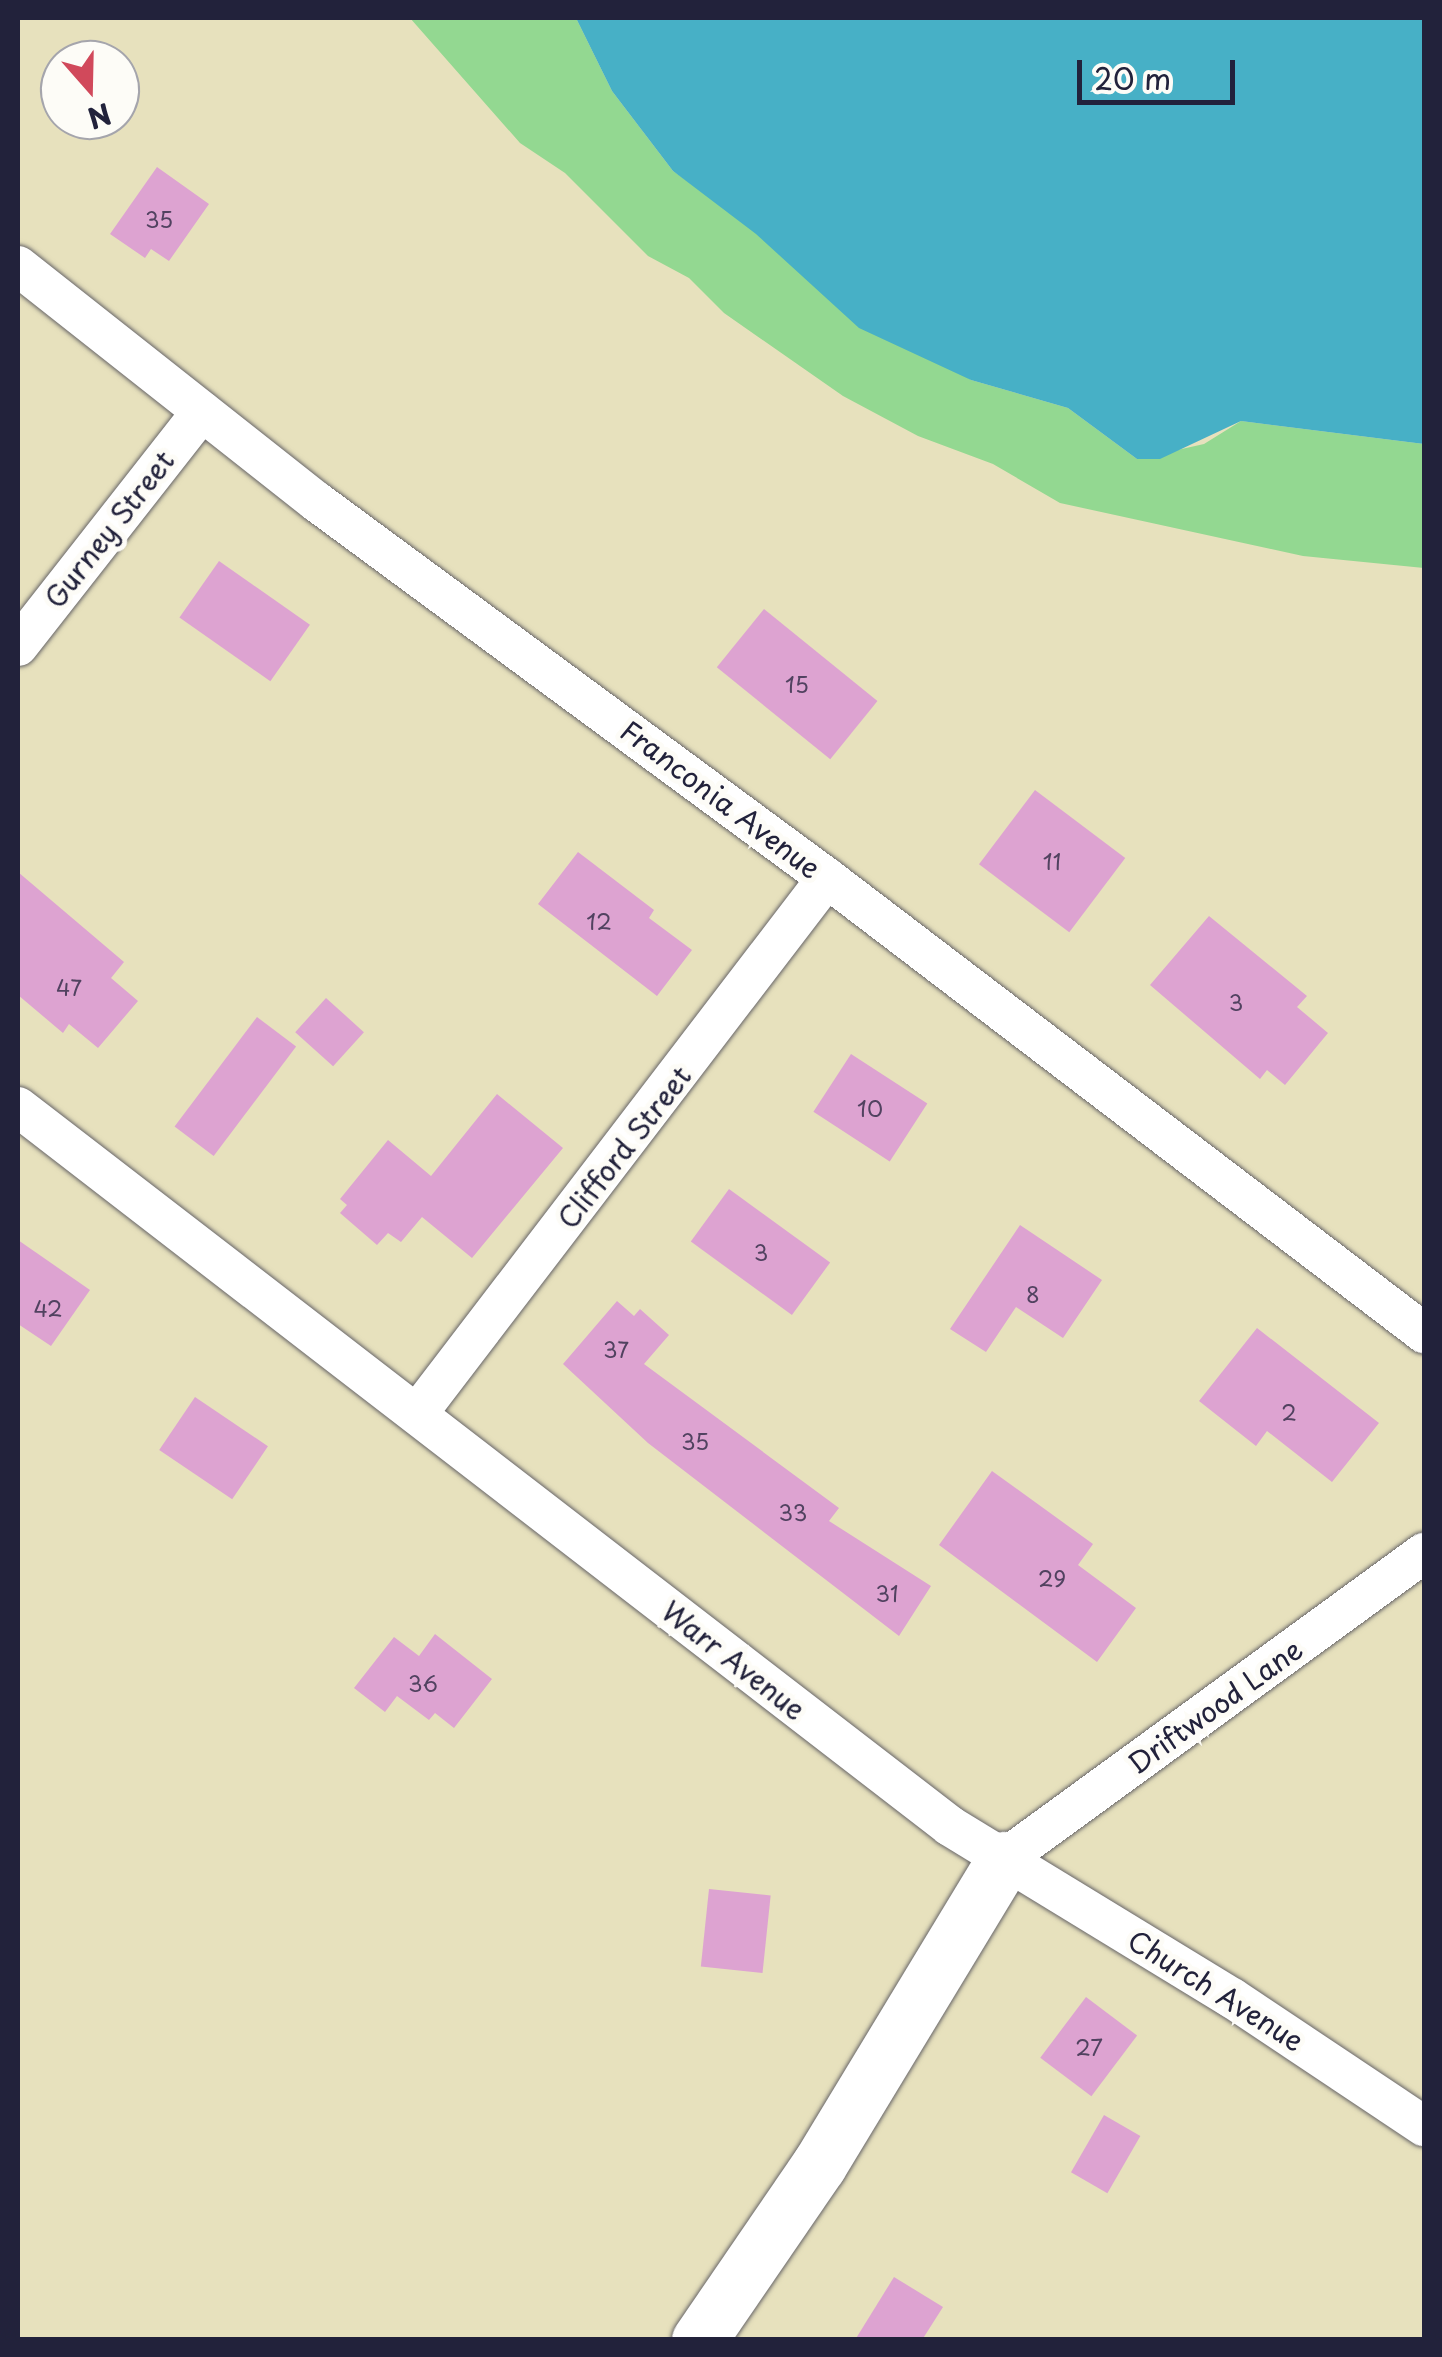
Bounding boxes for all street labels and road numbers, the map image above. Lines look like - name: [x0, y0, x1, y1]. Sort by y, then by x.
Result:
- street label: Gurney Street: [37, 443, 181, 615]
- street label: Franconia Avenue: [615, 714, 827, 884]
- street label: Clifford Street: [550, 1059, 698, 1235]
- street label: Warr Avenue: [655, 1593, 813, 1727]
- street label: Driftwood Lane: [1121, 1631, 1309, 1781]
- street label: Church Avenue: [1122, 1922, 1310, 2058]

